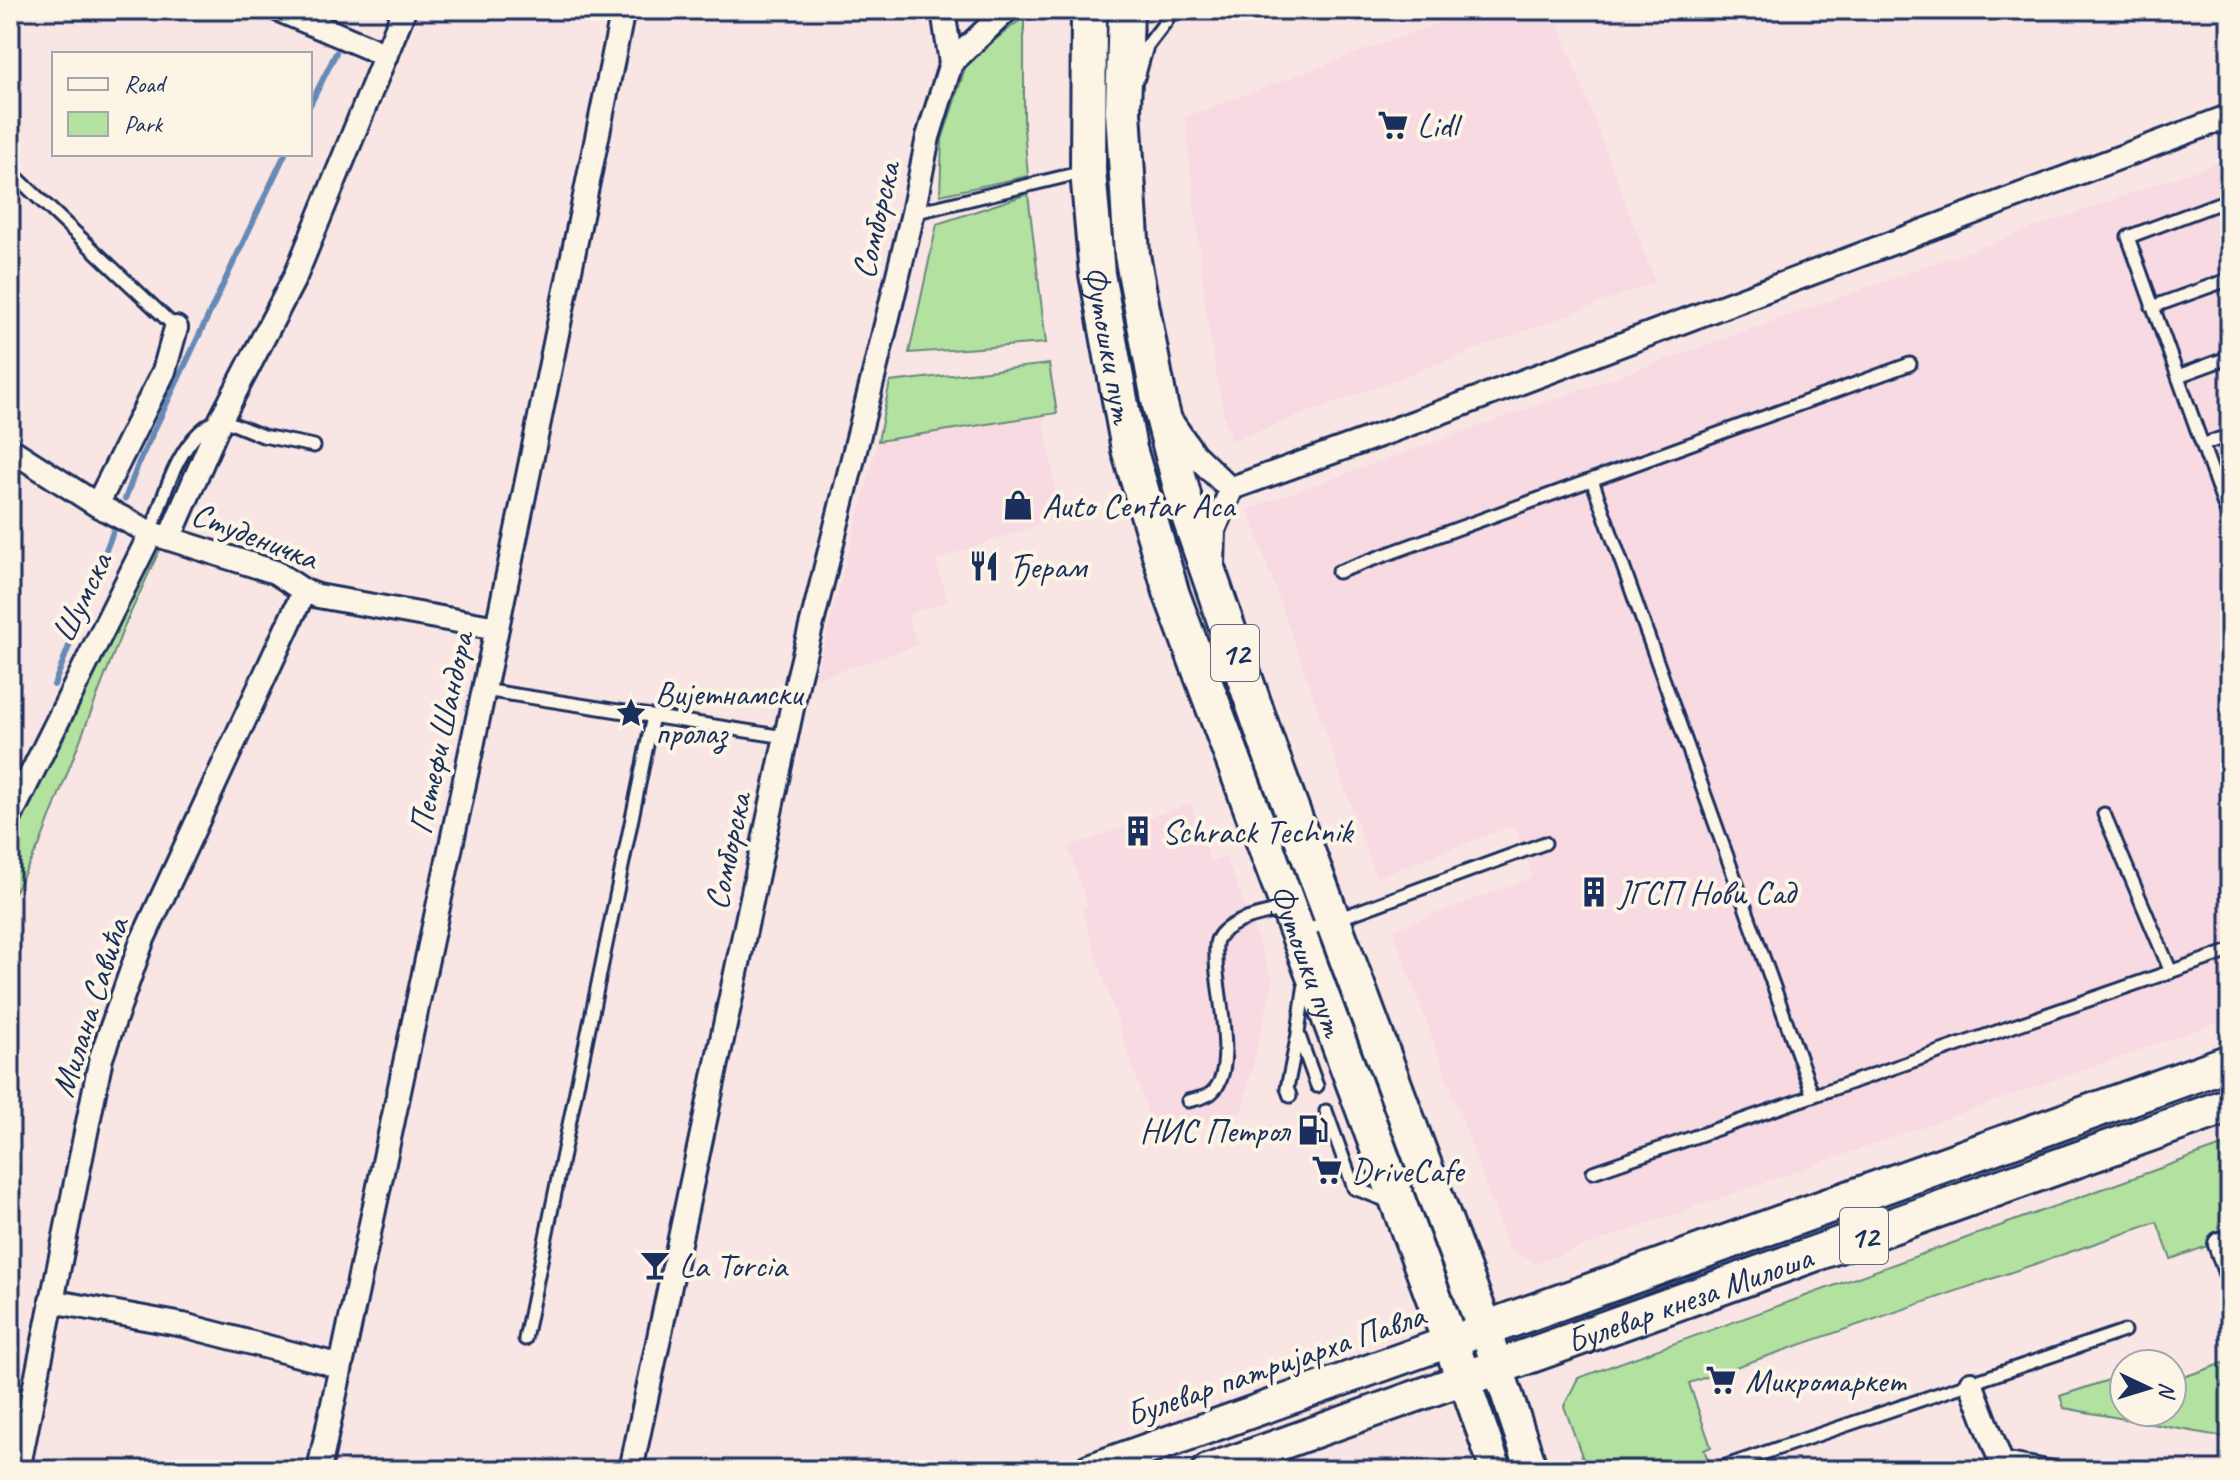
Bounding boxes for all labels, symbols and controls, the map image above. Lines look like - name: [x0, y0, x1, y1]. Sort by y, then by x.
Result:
- legend: [52, 52, 312, 156]
- text: Road: [124, 69, 168, 99]
- place label: Lidl: [1417, 104, 1464, 147]
- supermarket icon: Lidl: [1376, 108, 1410, 142]
- text: Park: [124, 109, 164, 139]
- street label: Сомборска: [841, 155, 910, 282]
- street label: Футошки пут: [1074, 262, 1145, 429]
- place label: Auto Centar Aca: [1042, 484, 1237, 527]
- shop icon: Auto Centar Aca: [1001, 488, 1035, 522]
- street label: Студеничка: [186, 492, 326, 580]
- street label: Шумска: [41, 543, 123, 649]
- place label: Ђерам: [1008, 545, 1088, 588]
- restaurant icon: Ђерам: [967, 549, 1001, 583]
- street label: Петефи Шандора: [398, 625, 483, 838]
- road number: 12: [1211, 625, 1259, 681]
- place label: Вијетнамски пролаз: [655, 672, 805, 754]
- place icon: Вијетнамски пролаз: [614, 696, 648, 730]
- street label: Сомборска: [694, 786, 761, 913]
- place label: Schrack Technik: [1162, 810, 1355, 853]
- building icon: Schrack Technik: [1121, 814, 1155, 848]
- place label: ЈГСП Нови Сад: [1616, 871, 1798, 914]
- building icon: ЈГСП Нови Сад: [1577, 875, 1611, 909]
- street label: Футошки пут: [1260, 878, 1356, 1044]
- street label: Милана Савића: [40, 910, 139, 1102]
- place label: НИС Петрол: [1140, 1109, 1292, 1152]
- fuel station icon: НИС Петрол: [1296, 1113, 1330, 1147]
- place label: DriveCafe: [1351, 1149, 1466, 1192]
- supermarket icon: DriveCafe: [1310, 1153, 1344, 1187]
- road number: 12: [1840, 1208, 1888, 1264]
- street label: Булевар кнеза Милоша: [1560, 1235, 1820, 1363]
- place label: La Torcia: [679, 1244, 789, 1287]
- bar icon: La Torcia: [638, 1248, 672, 1282]
- street label: Булевар патријарха Павла: [1120, 1292, 1432, 1436]
- north arrow: [2108, 1348, 2188, 1428]
- place label: Микромаркет: [1745, 1359, 1907, 1402]
- supermarket icon: Микромаркет: [1704, 1363, 1738, 1397]
- text: N: [2152, 1382, 2181, 1400]

